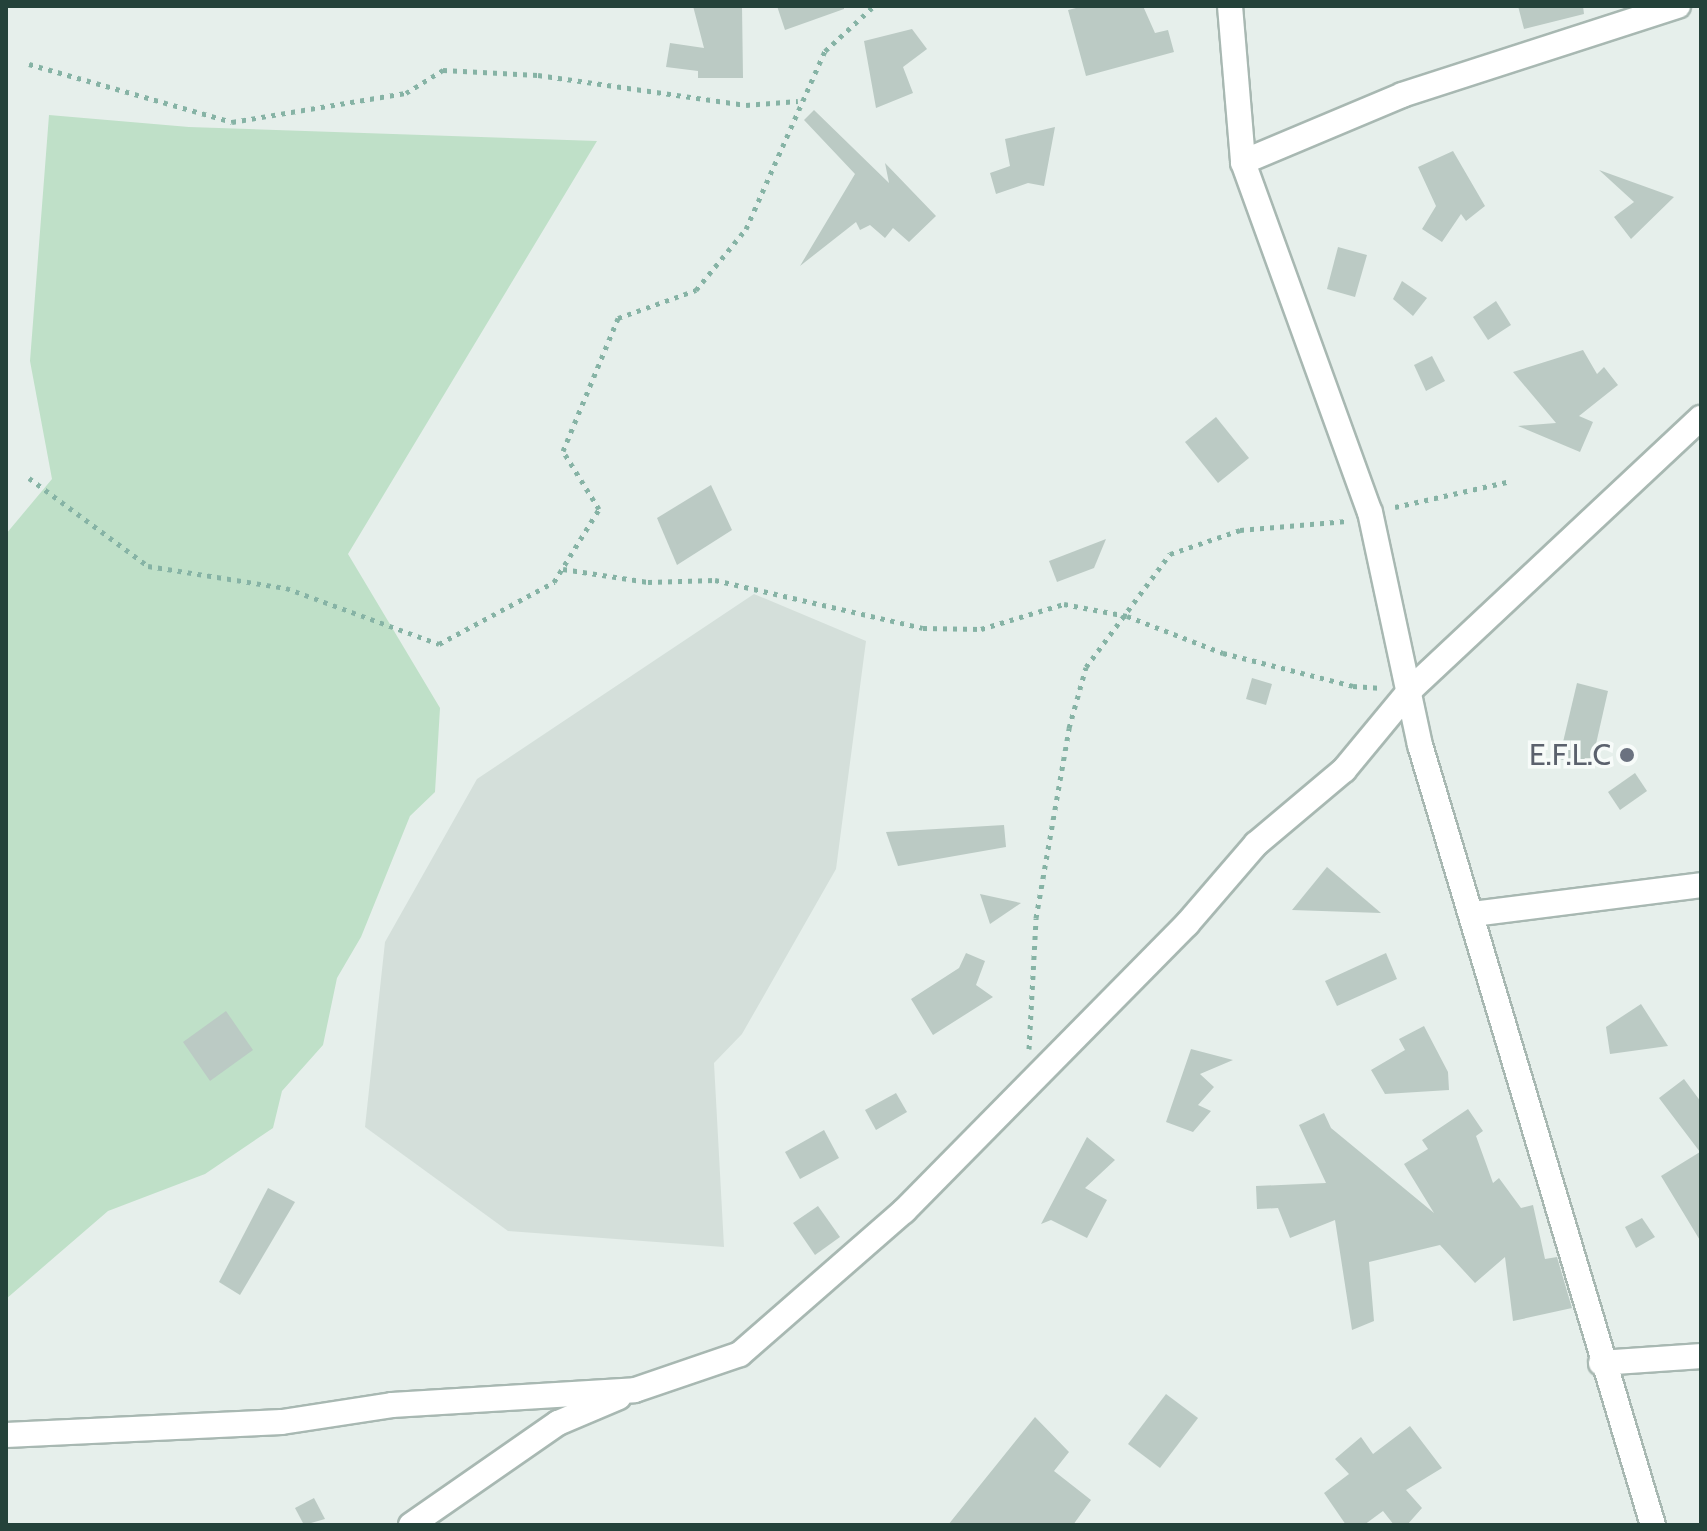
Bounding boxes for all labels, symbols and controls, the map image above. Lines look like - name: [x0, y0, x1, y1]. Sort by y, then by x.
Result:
- place label: E.F.L.C: [1529, 737, 1611, 773]
- marker: E.F.L.C: [1618, 746, 1636, 764]

